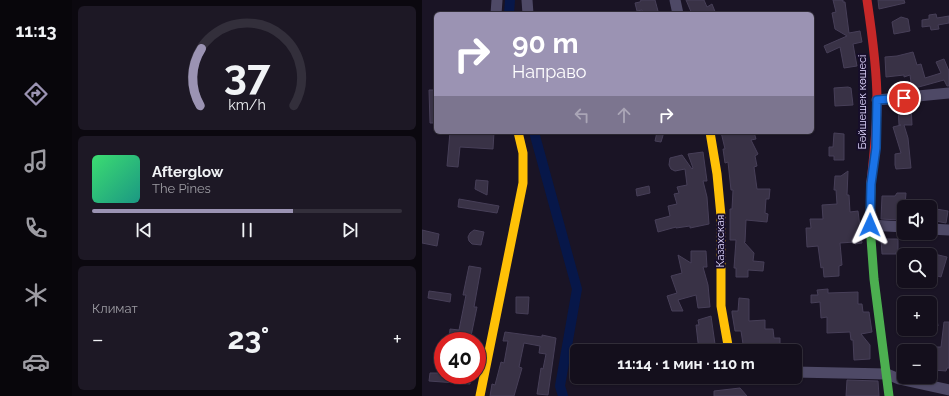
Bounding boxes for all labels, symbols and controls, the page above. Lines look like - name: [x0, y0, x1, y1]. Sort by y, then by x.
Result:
- text: 11:13: [15, 20, 57, 41]
- text: 90 m: [512, 27, 578, 60]
- icon: right: [446, 28, 498, 80]
- text: 37: [224, 50, 271, 99]
- street label: Бәйшешек көшесі: [856, 55, 869, 149]
- text: Направо: [512, 61, 586, 82]
- icon: directions: [22, 80, 50, 108]
- pin: [887, 81, 921, 115]
- icon: arrive: [893, 87, 915, 109]
- text: km/h: [228, 97, 266, 113]
- icon: left: [571, 104, 593, 126]
- icon: ahead: [613, 104, 635, 126]
- icon: right: [655, 104, 677, 126]
- icon: music: [22, 147, 50, 175]
- text: Afterglow: [152, 163, 223, 181]
- text: The Pines: [152, 181, 211, 196]
- map controls: [897, 200, 937, 384]
- button: sound: [897, 200, 937, 240]
- position arrow: [849, 204, 891, 246]
- icon: phone: [22, 214, 50, 242]
- street label: Казахская: [714, 215, 727, 268]
- icon: previous: [133, 219, 155, 241]
- icon: pause: [236, 219, 258, 241]
- icon: next: [339, 219, 361, 241]
- button: search: [897, 248, 937, 288]
- icon: climate: [22, 281, 50, 309]
- button: +: [897, 296, 937, 336]
- text: Климат: [92, 301, 138, 316]
- text: 23°: [227, 321, 269, 356]
- text: −: [92, 326, 104, 352]
- text: +: [393, 326, 402, 352]
- speed limit sign: 40: [434, 332, 486, 384]
- button: −: [897, 344, 937, 384]
- icon: car: [22, 348, 50, 376]
- text: 11:14 · 1 мин · 110 m: [617, 355, 755, 373]

